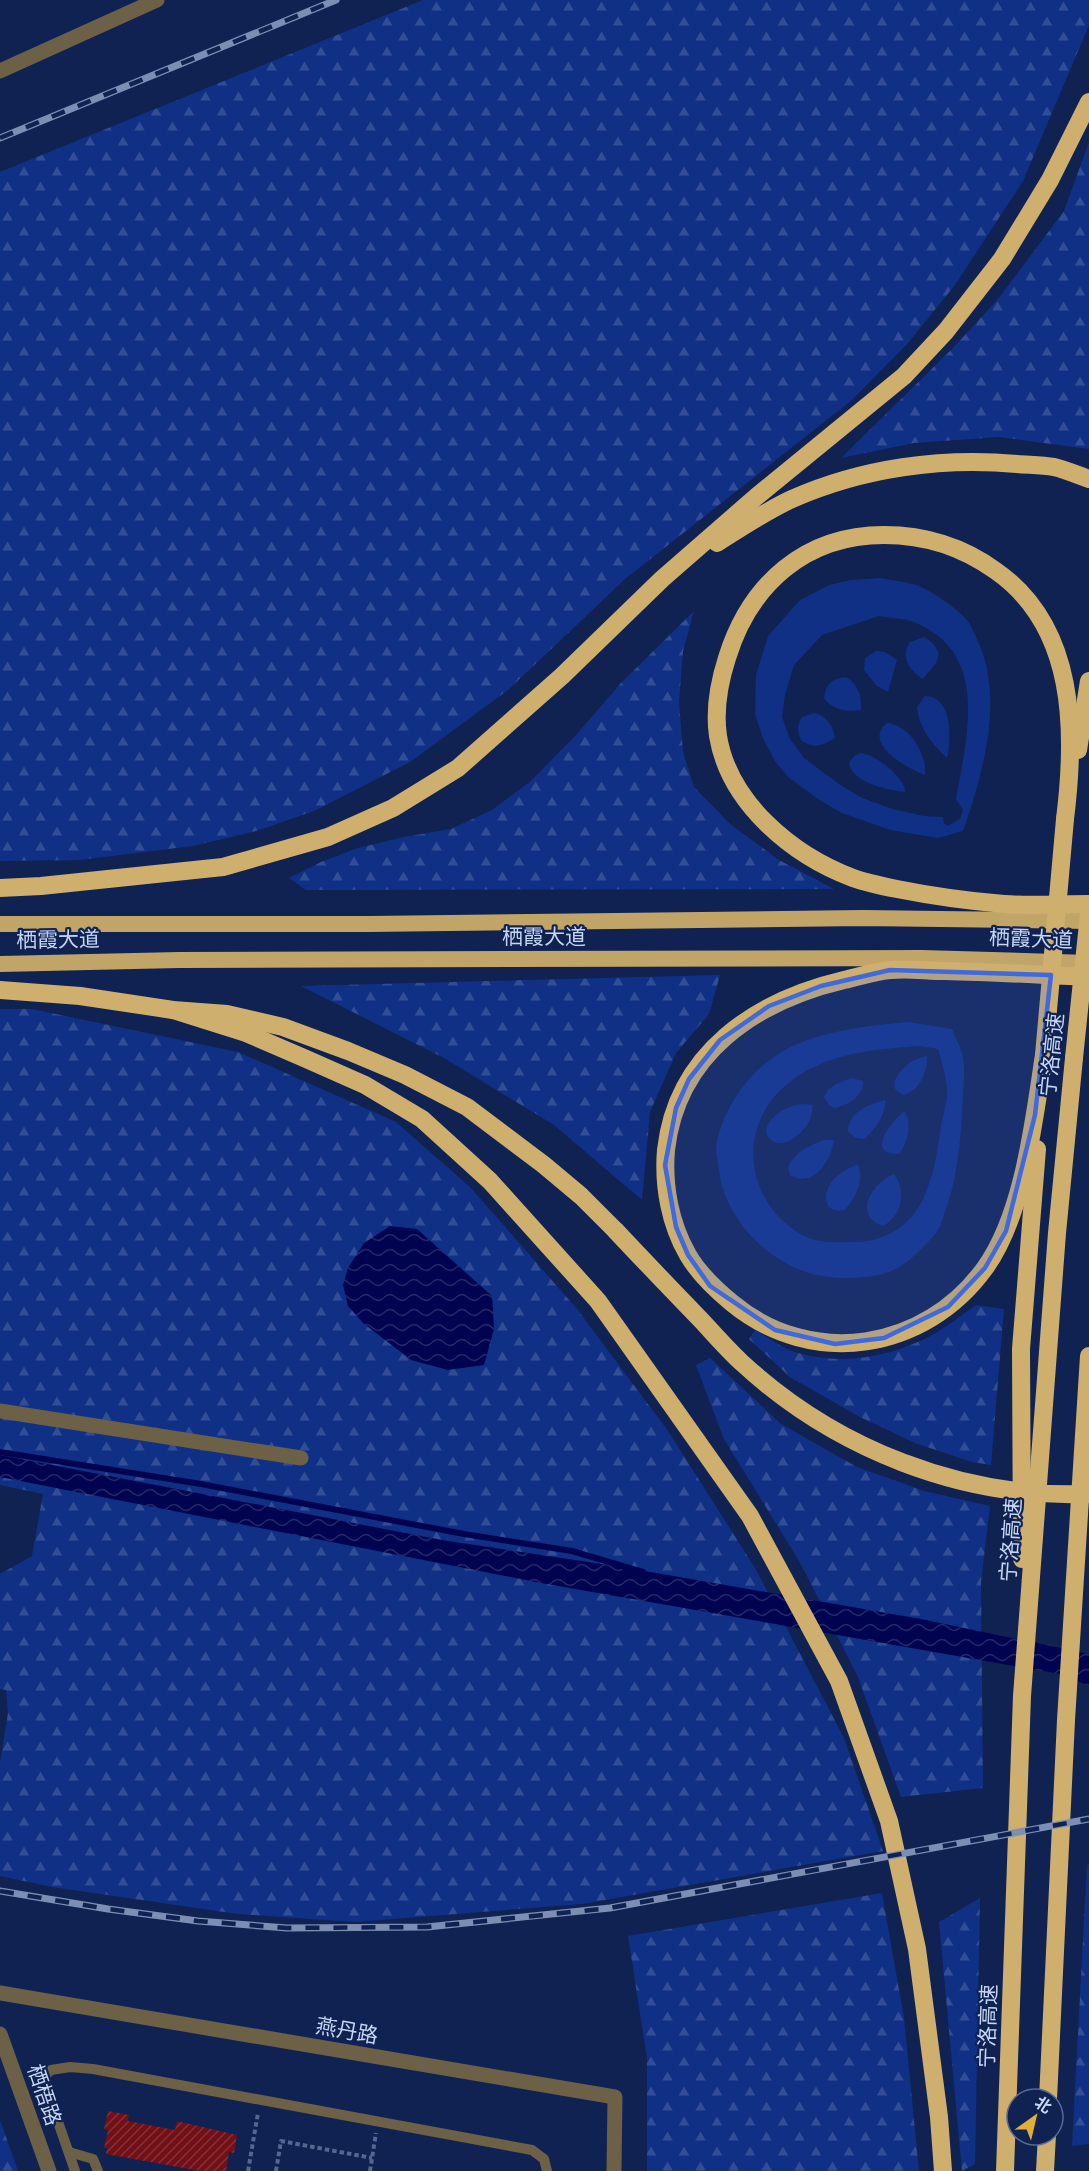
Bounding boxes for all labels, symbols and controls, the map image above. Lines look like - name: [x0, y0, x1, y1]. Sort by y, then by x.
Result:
- street label: 栖霞大道: [502, 925, 586, 948]
- street label: 栖霞大道: [989, 926, 1073, 951]
- street label: 栖霞大道: [16, 927, 100, 952]
- street label: 宁洛高速: [1036, 1012, 1067, 1098]
- street label: 宁洛高速: [996, 1497, 1025, 1583]
- street label: 宁洛高速: [975, 1984, 1000, 2068]
- street label: 燕丹路: [314, 2014, 380, 2047]
- street label: 栖梧路: [23, 2061, 66, 2128]
- north arrow: [1005, 2087, 1065, 2147]
- text: 北: [1032, 2093, 1055, 2117]

